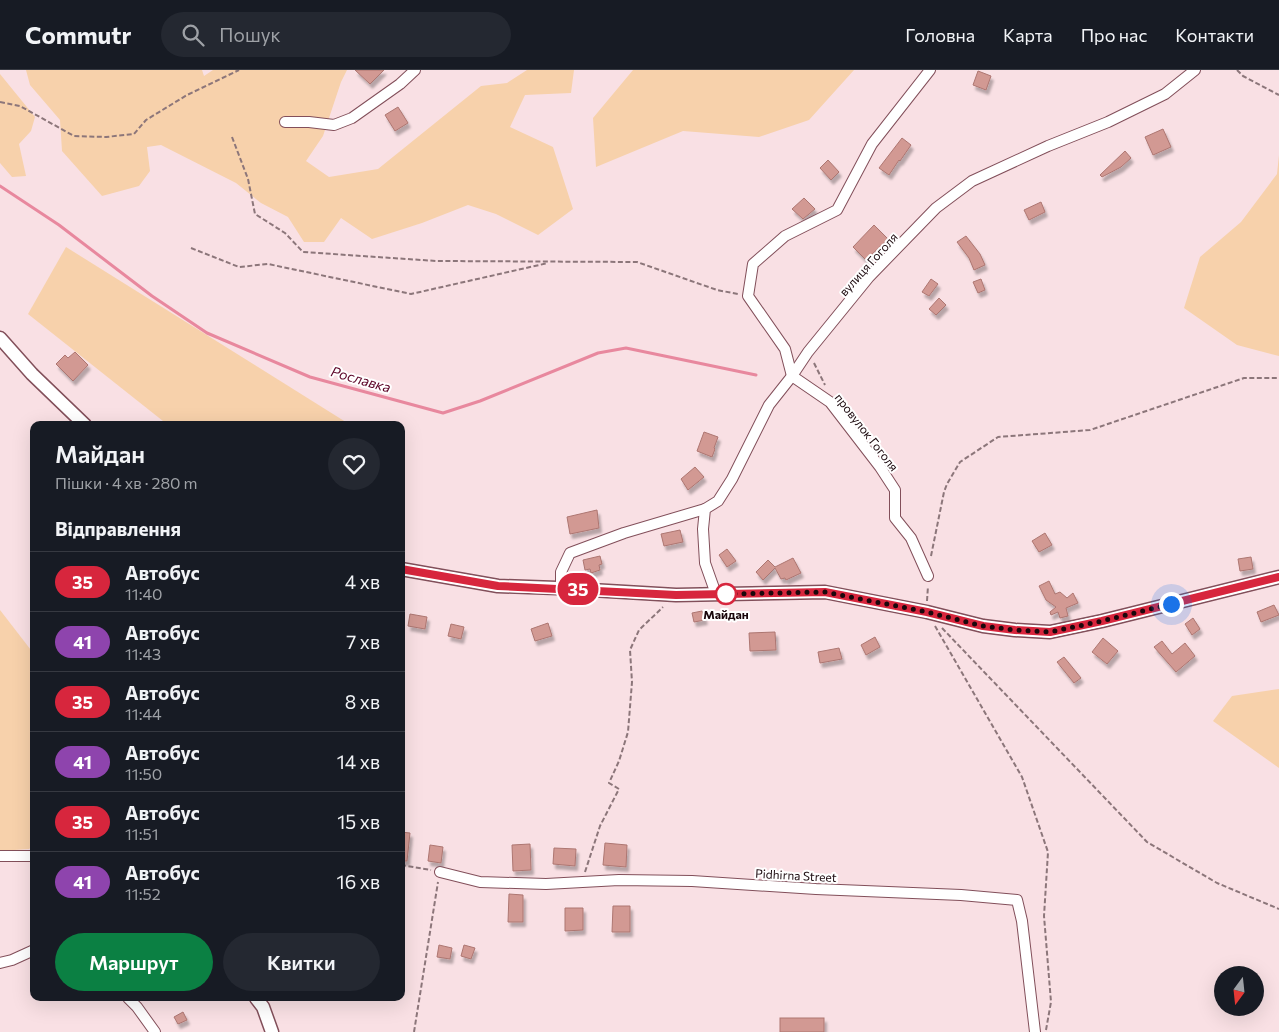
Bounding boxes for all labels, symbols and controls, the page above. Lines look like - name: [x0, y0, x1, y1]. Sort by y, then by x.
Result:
- search box: [161, 12, 511, 57]
- text: Commutr: [25, 20, 131, 49]
- icon: search: [179, 21, 207, 49]
- text: Пошук: [219, 23, 281, 46]
- text: Головна: [905, 24, 975, 46]
- text: Карта: [1003, 24, 1053, 46]
- text: Про нас: [1081, 24, 1147, 46]
- text: Контакти: [1175, 24, 1254, 46]
- street label: вулиця Гоголя: [836, 230, 900, 298]
- water label: Рославка: [329, 362, 393, 396]
- street label: провулок Гоголя: [832, 390, 902, 474]
- button: heart: [328, 438, 380, 490]
- text: Майдан: [55, 439, 145, 468]
- text: Пішки · 4 хв · 280 m: [55, 473, 198, 492]
- text: Відправлення: [55, 517, 181, 540]
- text: Автобус: [125, 561, 200, 584]
- text: 4 хв: [345, 570, 380, 593]
- text: 35: [72, 571, 93, 593]
- line badge: 35: [556, 573, 600, 605]
- text: 35: [568, 578, 588, 600]
- marker: Майдан: [715, 583, 737, 605]
- text: 11:40: [125, 584, 163, 603]
- your location: [1159, 592, 1184, 617]
- place label: Майдан: [703, 607, 749, 621]
- text: Автобус: [125, 621, 200, 644]
- text: 7 хв: [346, 630, 380, 653]
- text: 41: [73, 631, 92, 653]
- text: 11:43: [125, 644, 161, 663]
- text: Автобус: [125, 681, 200, 704]
- text: 8 хв: [345, 690, 380, 713]
- text: 35: [72, 691, 93, 713]
- text: 11:44: [125, 704, 162, 723]
- text: Автобус: [125, 741, 200, 764]
- text: 14 хв: [337, 750, 380, 773]
- text: 41: [73, 751, 92, 773]
- text: 11:50: [125, 764, 162, 783]
- text: Автобус: [125, 801, 200, 824]
- text: 15 хв: [337, 810, 380, 833]
- text: 35: [72, 811, 93, 833]
- text: 11:51: [125, 824, 159, 843]
- text: Автобус: [125, 861, 200, 884]
- street label: Pidhirna Street: [755, 866, 837, 884]
- text: 16 хв: [337, 870, 380, 893]
- text: 41: [73, 871, 92, 893]
- text: 11:52: [125, 884, 161, 903]
- button: Маршрут: [55, 933, 213, 991]
- button: Квитки: [223, 933, 380, 991]
- north arrow: [1214, 966, 1264, 1016]
- map controls: [1214, 966, 1264, 1016]

